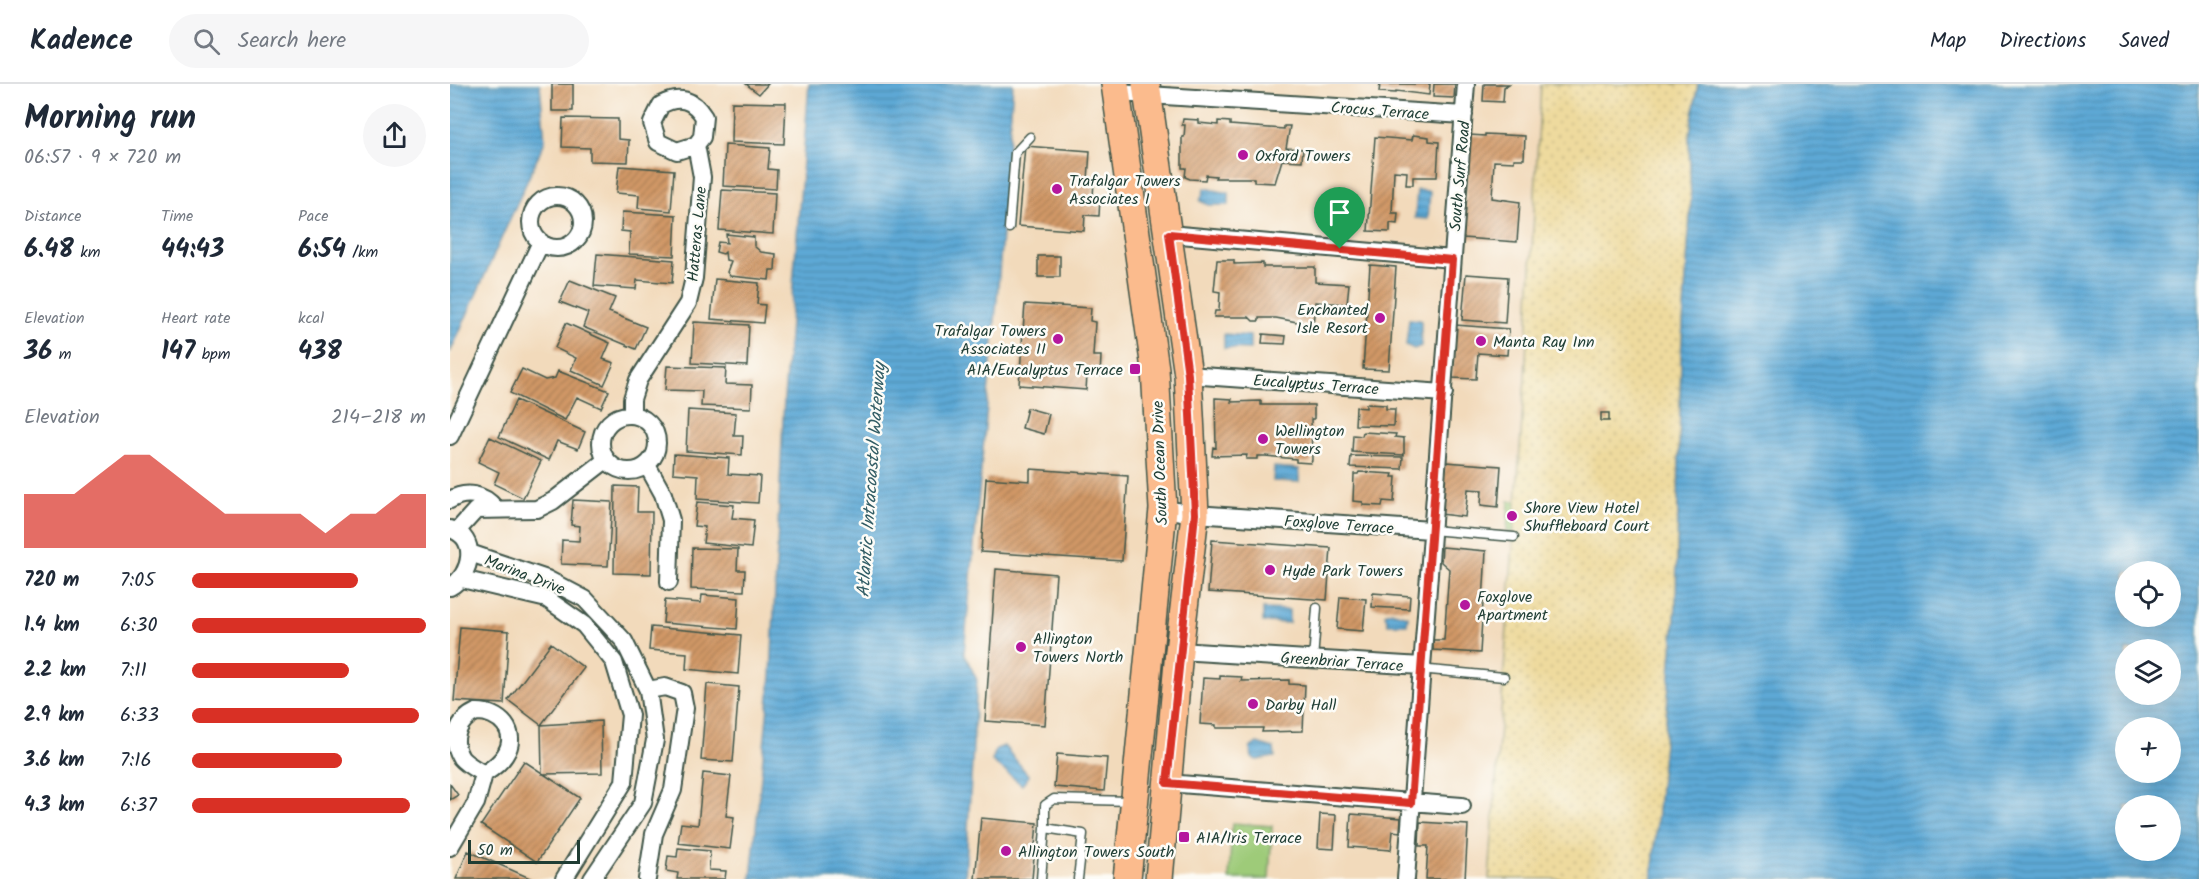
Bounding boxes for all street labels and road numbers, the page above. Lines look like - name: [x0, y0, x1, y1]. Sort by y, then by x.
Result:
- street label: Crocus Terrace: [1330, 96, 1430, 127]
- street label: South Surf Road: [1443, 119, 1478, 232]
- street label: Hatteras Lane: [681, 185, 714, 283]
- street label: Eucalyptus Terrace: [1252, 369, 1380, 402]
- street label: South Ocean Drive: [1146, 400, 1175, 526]
- street label: Foxglove Terrace: [1283, 509, 1395, 542]
- street label: Marina Drive: [480, 548, 569, 602]
- street label: Greenbriar Terrace: [1280, 646, 1404, 679]

